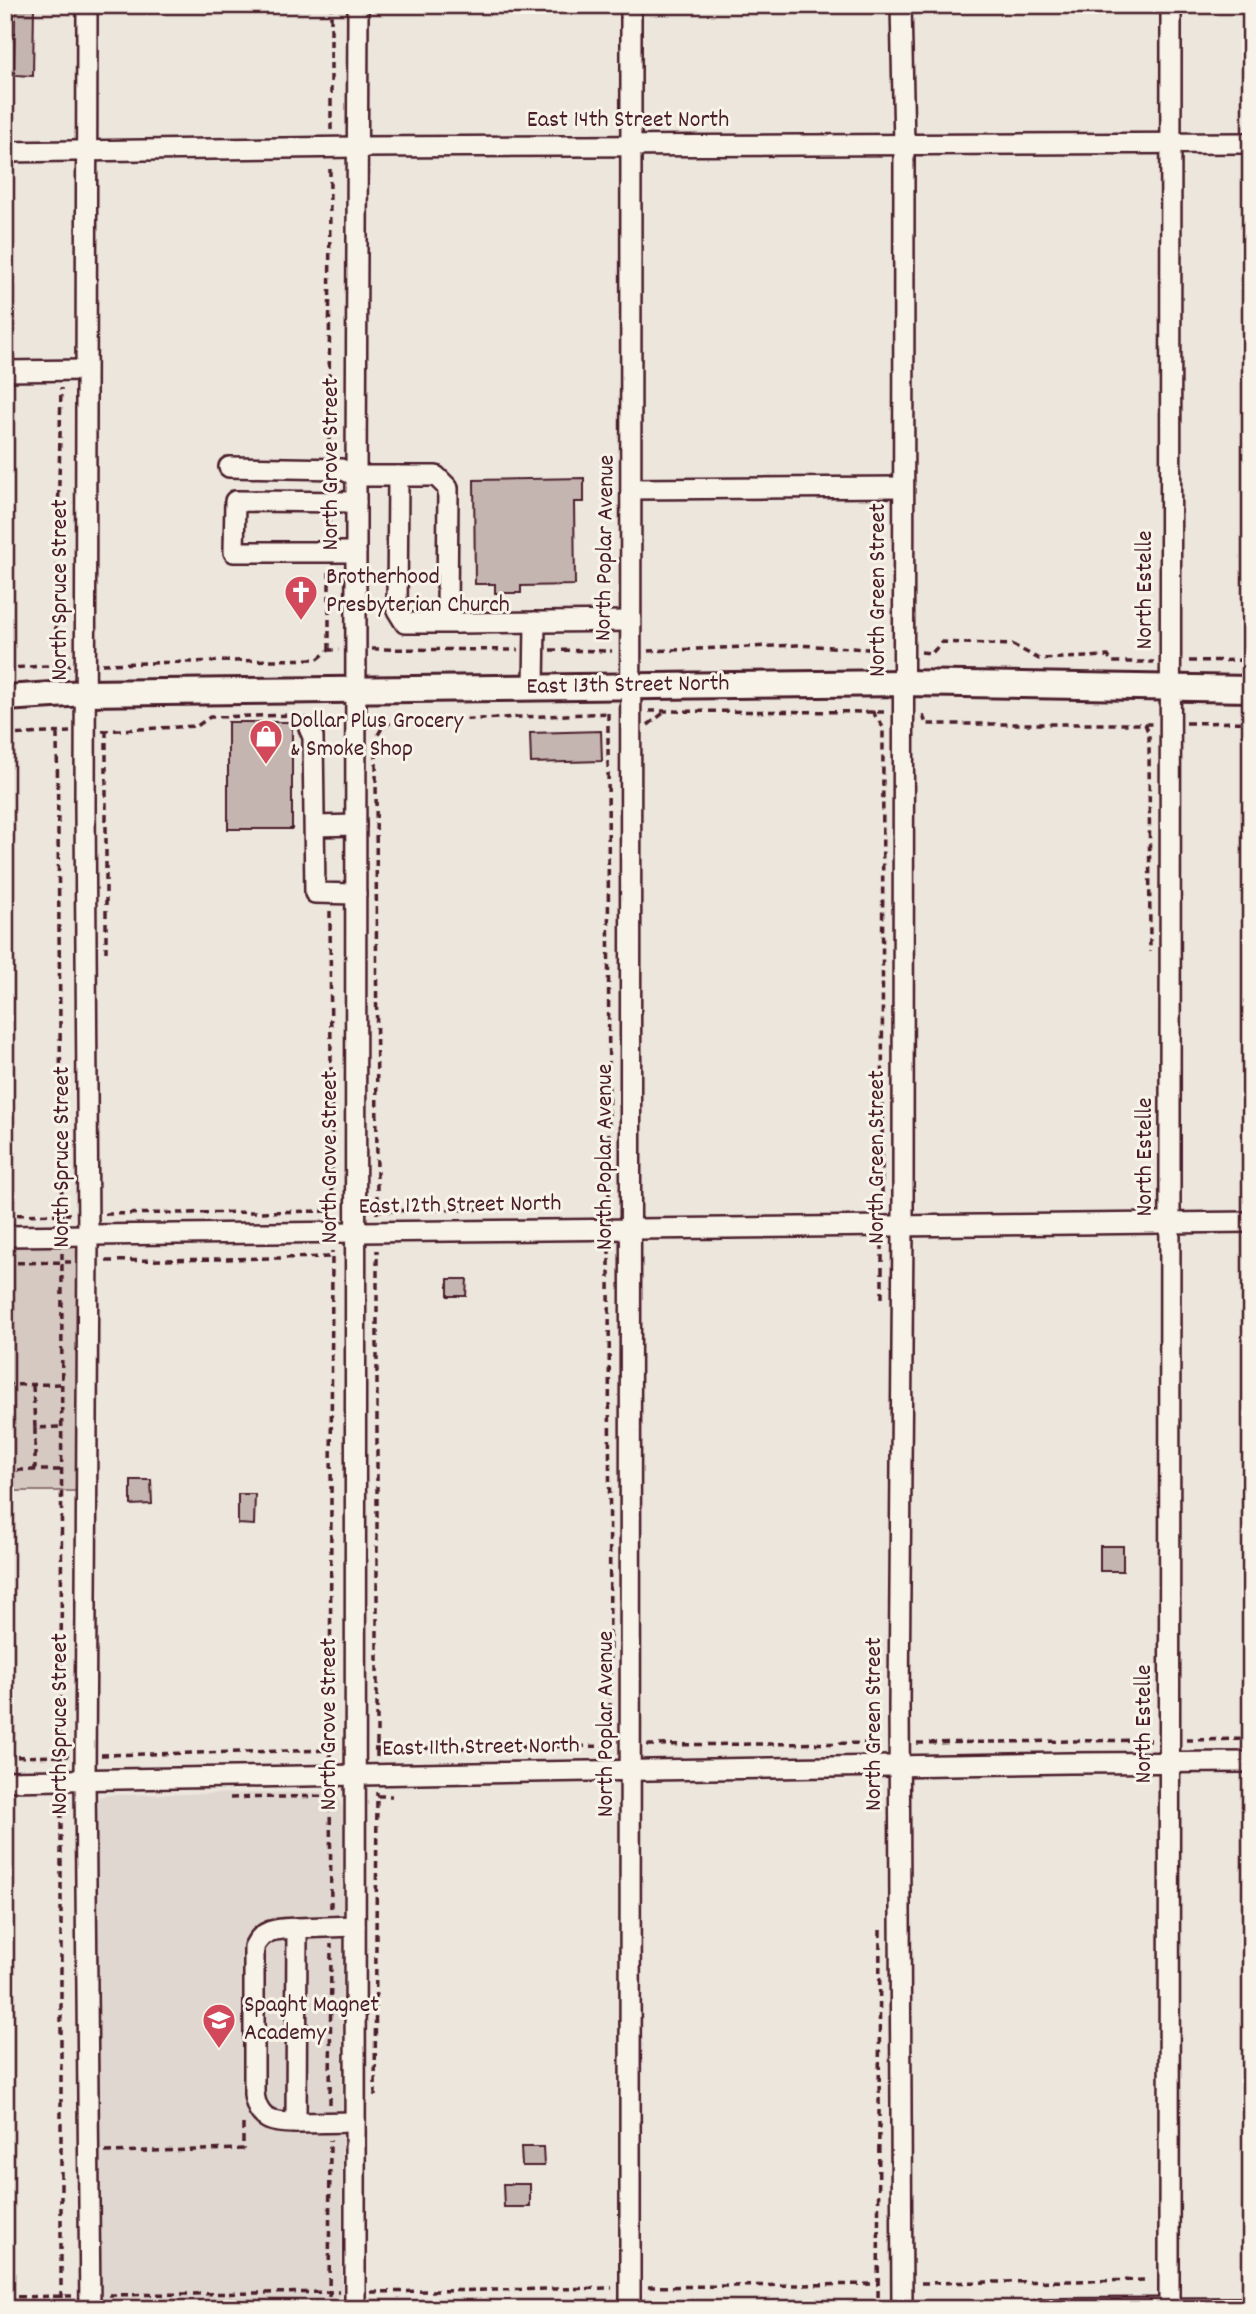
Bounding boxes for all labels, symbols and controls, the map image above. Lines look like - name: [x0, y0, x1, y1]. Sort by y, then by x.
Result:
- street label: East 14th Street North: [527, 104, 729, 138]
- street label: North Grove Street: [315, 377, 349, 550]
- street label: North Poplar Avenue: [587, 454, 625, 642]
- street label: North Spruce Street: [44, 499, 78, 681]
- street label: North Green Street: [862, 503, 896, 677]
- street label: North Estelle: [1129, 530, 1163, 650]
- place label: Brotherhood Presbyterian Church: [326, 561, 510, 623]
- church icon: Brotherhood Presbyterian Church: [282, 573, 320, 622]
- street label: East 13th Street North: [526, 667, 730, 705]
- place label: Dollar Plus Grocery & Smoke Shop: [290, 705, 465, 767]
- shop icon: Dollar Plus Grocery & Smoke Shop: [247, 717, 285, 766]
- street label: North Poplar Avenue: [589, 1064, 623, 1250]
- street label: North Spruce Street: [46, 1066, 80, 1248]
- street label: North Grove Street: [314, 1070, 348, 1243]
- street label: North Green Street: [861, 1070, 895, 1244]
- street label: North Estelle: [1129, 1097, 1163, 1217]
- street label: East 12th Street North: [358, 1187, 562, 1225]
- street label: North Poplar Avenue: [590, 1631, 624, 1817]
- street label: North Spruce Street: [44, 1633, 78, 1815]
- street label: North Grove Street: [313, 1637, 347, 1810]
- street label: North Green Street: [858, 1637, 892, 1811]
- street label: North Estelle: [1128, 1664, 1162, 1784]
- street label: East 11th Street North: [382, 1729, 580, 1767]
- place label: Spaght Magnet Academy: [244, 1989, 379, 2051]
- school or university icon: Spaght Magnet Academy: [200, 2001, 238, 2050]

